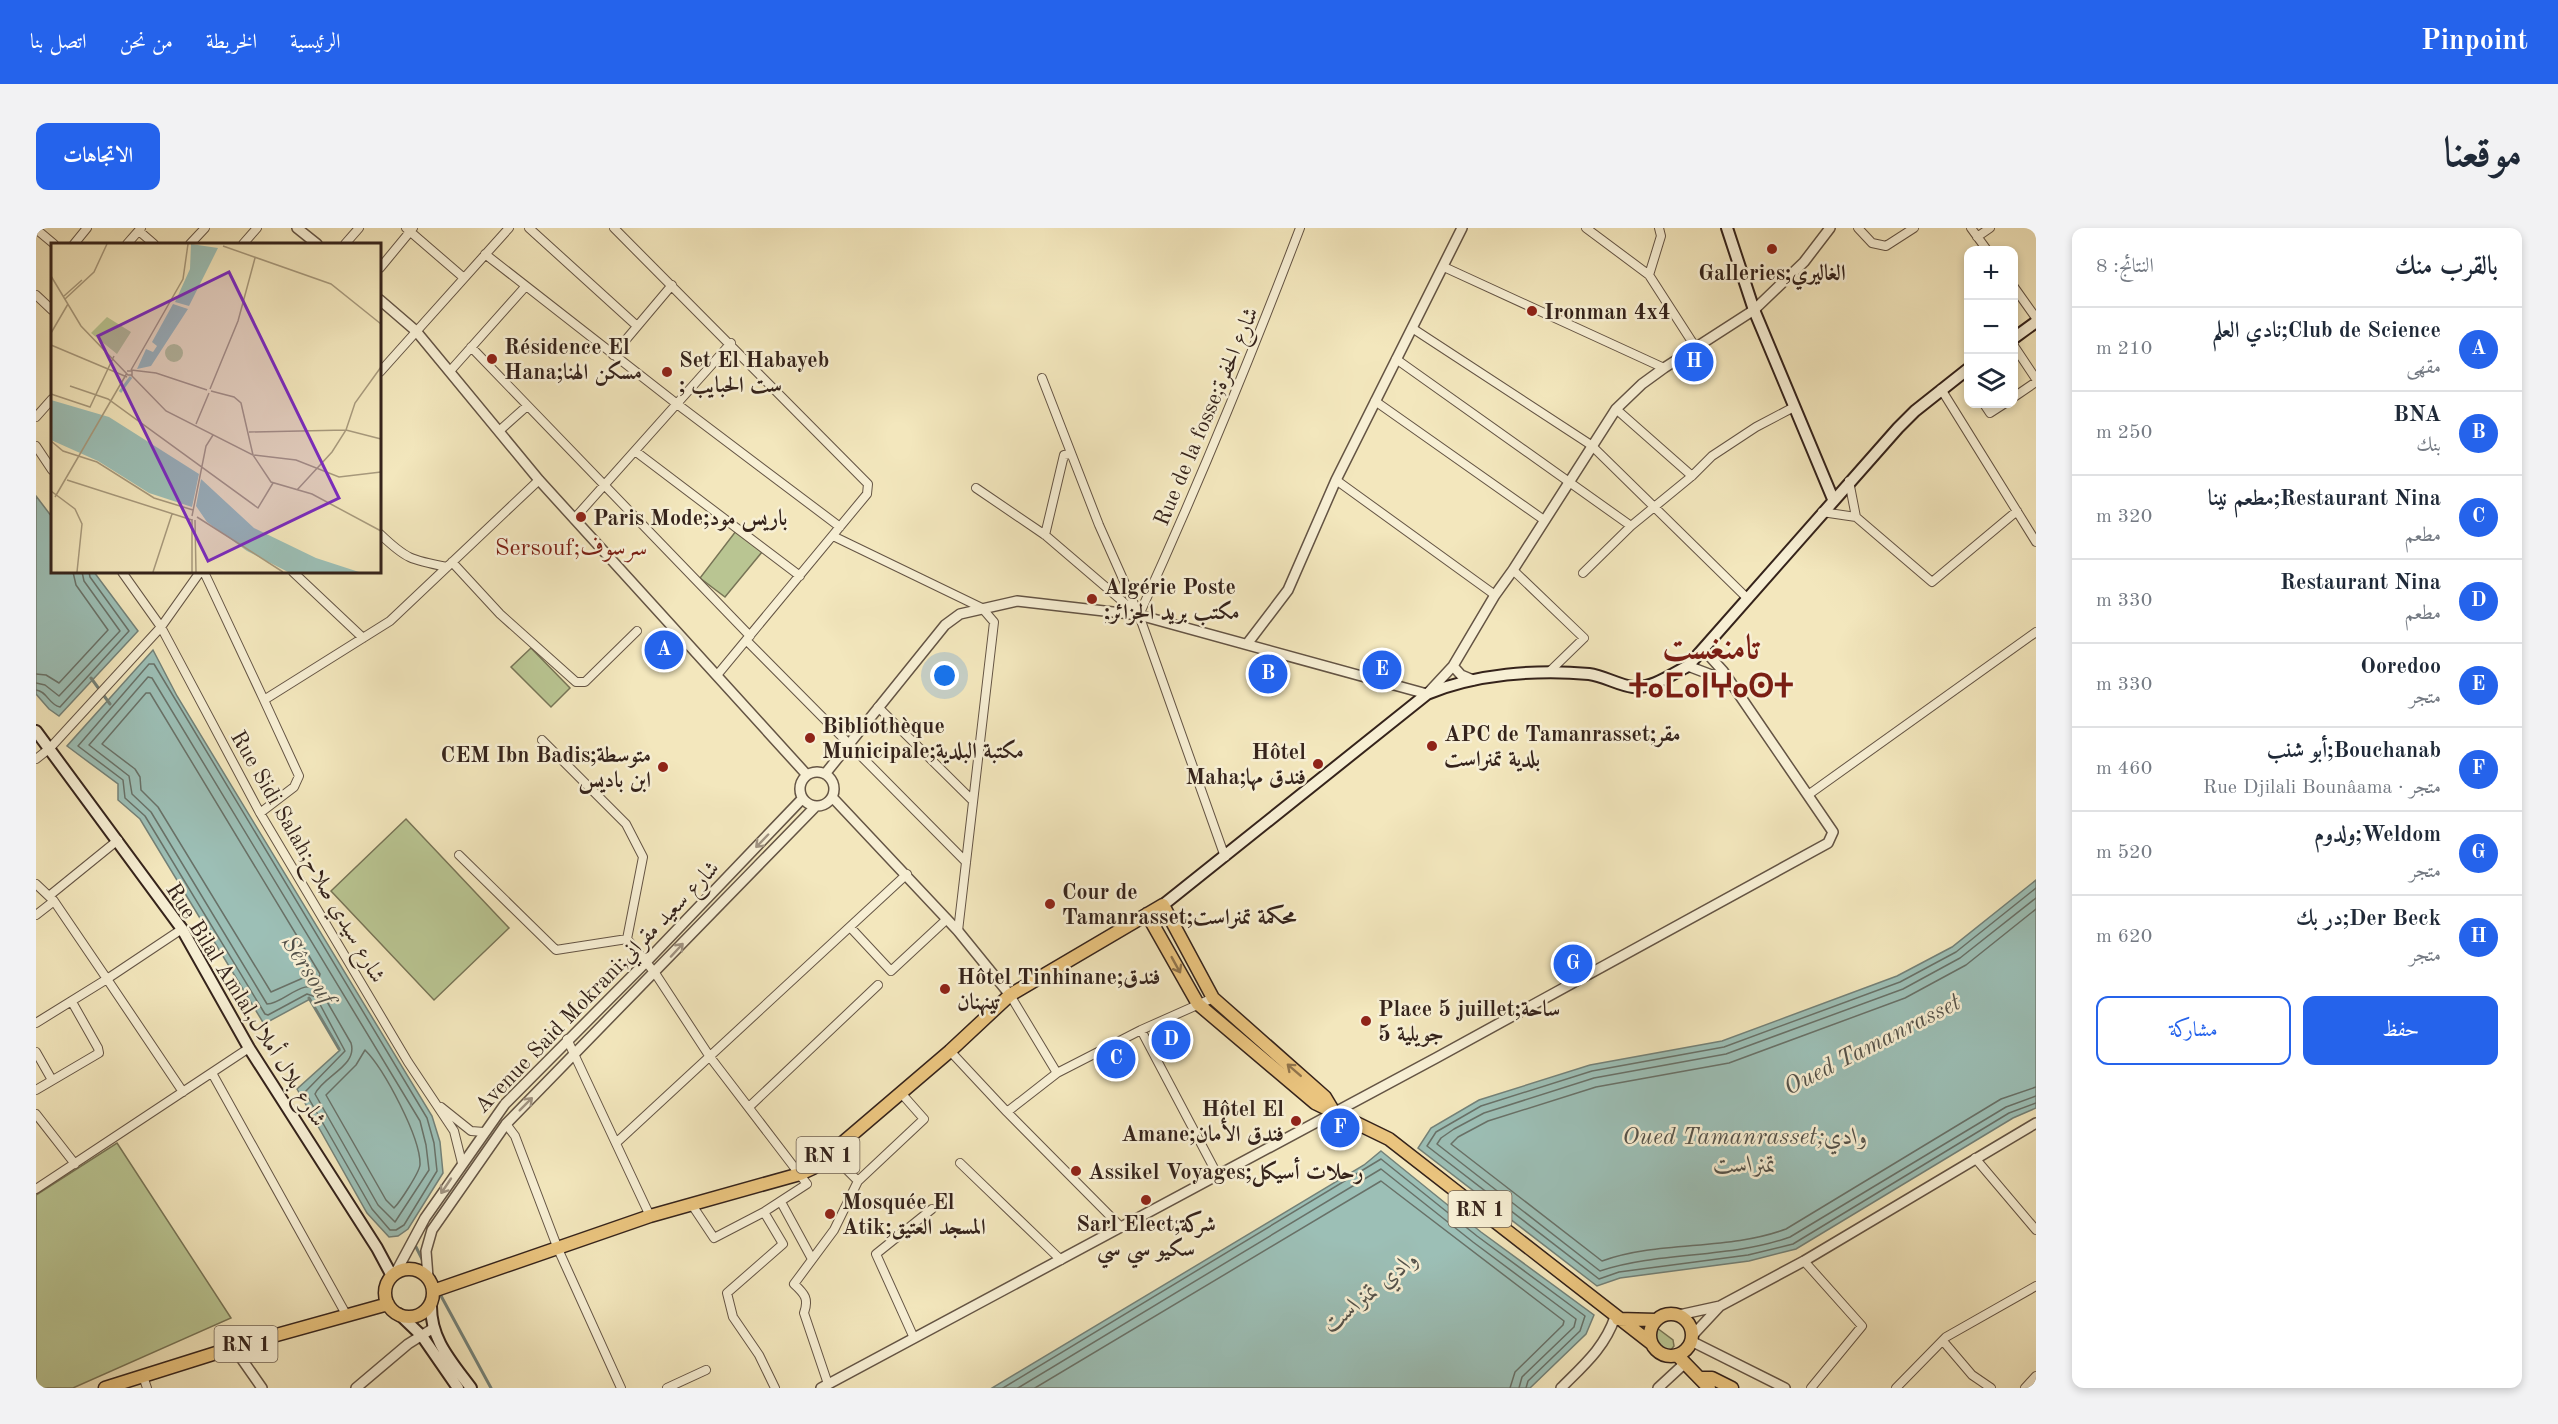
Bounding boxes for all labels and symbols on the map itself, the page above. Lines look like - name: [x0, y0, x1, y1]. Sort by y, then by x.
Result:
- marker: Galleries;الغاليري: [1765, 242, 1779, 256]
- inset map: [51, 243, 381, 573]
- place label: Galleries;الغاليري: [1698, 262, 1846, 291]
- place label: Ironman 4x4: [1544, 302, 1671, 324]
- street label: Rue de la fosse;شارع الحفرة: [1151, 304, 1268, 532]
- marker: Ironman 4x4: [1525, 304, 1539, 318]
- place label: Résidence El Hana;مسكن الهنا: [504, 337, 642, 386]
- pin: H: [1674, 340, 1714, 384]
- place label: Set El Habayeb ; ست الحبايب: [679, 350, 829, 399]
- marker: Résidence El Hana;مسكن الهنا: [485, 352, 499, 366]
- marker: Set El Habayeb ; ست الحبايب: [660, 365, 674, 379]
- place label: Paris Mode;باريس مود: [593, 507, 787, 532]
- marker: Paris Mode;باريس مود: [574, 510, 588, 524]
- district label: Sersouf;سرسوف: [495, 537, 647, 563]
- place label: Algérie Poste ;مكتب بريد الجزائر: [1104, 577, 1240, 626]
- marker: Algérie Poste ;مكتب بريد الجزائر: [1085, 592, 1099, 606]
- pin: A: [644, 628, 684, 672]
- district label: تامنغست ⵜⴰⵎⴰⵏⵖⴰⵙⵜ: [1629, 632, 1793, 705]
- pin: E: [1362, 648, 1402, 692]
- pin: B: [1248, 652, 1288, 696]
- your location: [930, 661, 959, 690]
- place label: Bibliothèque Municipale;مكتبة البلدية: [822, 716, 1024, 764]
- place label: APC de Tamanrasset;مقر بلدية تمنراست: [1444, 724, 1681, 772]
- street label: Rue Sidi Salah;شارع سيدي صلاح: [220, 727, 389, 990]
- marker: Bibliothèque Municipale;مكتبة البلدية: [803, 731, 817, 745]
- marker: APC de Tamanrasset;مقر بلدية تمنراست: [1425, 739, 1439, 753]
- place label: Hôtel Maha;فندق مها: [1185, 742, 1306, 792]
- place label: CEM Ibn Badis;متوسطة ابن باديس: [441, 745, 651, 794]
- marker: Hôtel Maha;فندق مها: [1311, 757, 1325, 771]
- marker: CEM Ibn Badis;متوسطة ابن باديس: [656, 760, 670, 774]
- one-way arrow: [754, 834, 769, 849]
- street label: Avenue Said Mokrani;شارع سعيد مقراني: [471, 857, 728, 1122]
- street label: Rue Bilal Amlal,شارع بلال أملال: [156, 876, 335, 1134]
- place label: Cour de Tamanrasset;محكمة تمنراست: [1062, 882, 1297, 929]
- marker: Cour de Tamanrasset;محكمة تمنراست: [1043, 897, 1057, 911]
- water label: Sêrsouf: [276, 932, 341, 1014]
- pin: G: [1554, 942, 1592, 986]
- one-way arrow: [669, 943, 683, 958]
- one-way arrow: [1170, 956, 1182, 973]
- place label: Hôtel Tinhinane;فندق تينهنان: [957, 967, 1160, 1017]
- marker: Hôtel Tinhinane;فندق تينهنان: [938, 982, 952, 996]
- water label: Oued Tamanrasset: [1781, 991, 1965, 1101]
- place label: Place 5 juillet;ساحة 5 جويلية: [1378, 998, 1560, 1047]
- marker: Place 5 juillet;ساحة 5 جويلية: [1359, 1014, 1373, 1028]
- pin: D: [1152, 1018, 1190, 1062]
- pin: C: [1096, 1036, 1136, 1082]
- one-way arrow: [1287, 1063, 1302, 1077]
- one-way arrow: [518, 1097, 533, 1112]
- place label: Hôtel El Amane;فندق الأمان: [1121, 1099, 1284, 1146]
- pin: F: [1320, 1106, 1360, 1150]
- marker: Hôtel El Amane;فندق الأمان: [1289, 1114, 1303, 1128]
- water label: Oued Tamanrasset;وادي تمنراست: [1622, 1126, 1868, 1178]
- road number: RN 1: [796, 1137, 860, 1173]
- place label: Assikel Voyages;رحلات أسيكل: [1088, 1156, 1364, 1187]
- marker: Assikel Voyages;رحلات أسيكل: [1069, 1164, 1083, 1178]
- one-way arrow: [440, 1177, 452, 1193]
- road number: RN 1: [1448, 1191, 1512, 1227]
- place label: Mosquée El Atik;المسجد العتيق: [842, 1192, 986, 1240]
- marker: Sarl Elect;شركة سكيو سي سي: [1139, 1193, 1153, 1207]
- marker: Mosquée El Atik;المسجد العتيق: [823, 1207, 837, 1221]
- place label: Sarl Elect;شركة سكيو سي سي: [1076, 1210, 1216, 1269]
- water label: وادي تمنراست: [1319, 1247, 1426, 1342]
- road number: RN 1: [214, 1326, 278, 1362]

